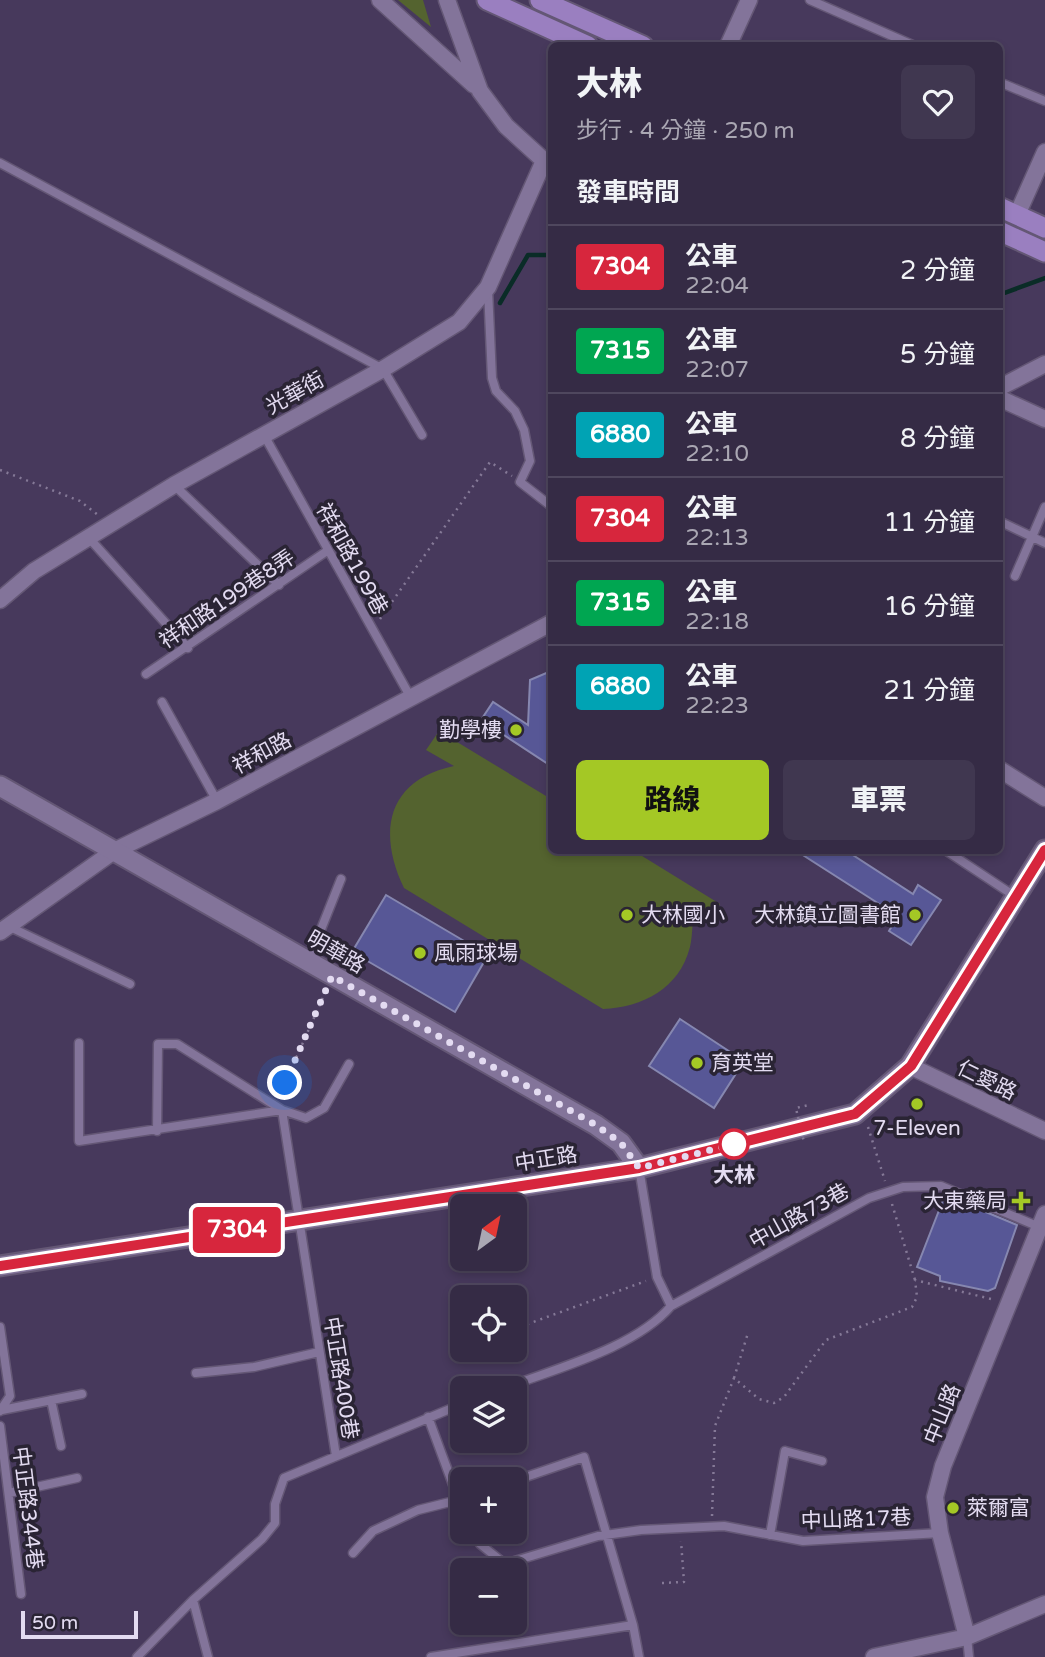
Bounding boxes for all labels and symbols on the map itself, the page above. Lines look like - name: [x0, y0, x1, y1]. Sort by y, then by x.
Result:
- street label: 光華街: [262, 367, 329, 420]
- street label: 祥和路199巷: [311, 499, 392, 619]
- street label: 祥和路199巷8弄: [155, 545, 300, 654]
- place label: 勤學樓: [439, 718, 502, 743]
- marker: 勤學樓: [508, 722, 524, 738]
- street label: 祥和路: [229, 728, 296, 779]
- place label: 大林國小: [641, 903, 725, 928]
- place label: 大林鎮立圖書館: [754, 903, 901, 928]
- marker: 大林國小: [619, 907, 635, 923]
- marker: 大林鎮立圖書館: [907, 907, 923, 923]
- street label: 明華路: [302, 926, 369, 979]
- place label: 風雨球場: [434, 941, 518, 966]
- marker: 風雨球場: [412, 945, 428, 961]
- place label: 育英堂: [711, 1051, 774, 1076]
- marker: 育英堂: [689, 1055, 705, 1071]
- street label: 仁愛路: [953, 1055, 1021, 1105]
- your location: [267, 1065, 302, 1100]
- marker: 7-Eleven: [909, 1096, 925, 1112]
- place label: 7-Eleven: [873, 1116, 961, 1141]
- marker: 大林: [719, 1129, 749, 1159]
- street label: 中正路: [513, 1142, 579, 1177]
- place label: 大林: [713, 1163, 755, 1188]
- street label: 中山路73巷: [745, 1179, 854, 1254]
- place label: 大東藥局: [923, 1189, 1007, 1214]
- marker: 大東藥局: [1013, 1193, 1029, 1209]
- north arrow: [450, 1194, 527, 1270]
- line badge: 7304: [188, 1207, 286, 1253]
- street label: 中正路400巷: [318, 1315, 363, 1441]
- street label: 中山路: [919, 1380, 966, 1448]
- street label: 中正路344巷: [8, 1445, 47, 1571]
- place label: 萊爾富: [967, 1496, 1030, 1521]
- marker: 萊爾富: [945, 1500, 961, 1516]
- street label: 中山路17巷: [800, 1505, 912, 1534]
- scale bar: [21, 1608, 138, 1640]

